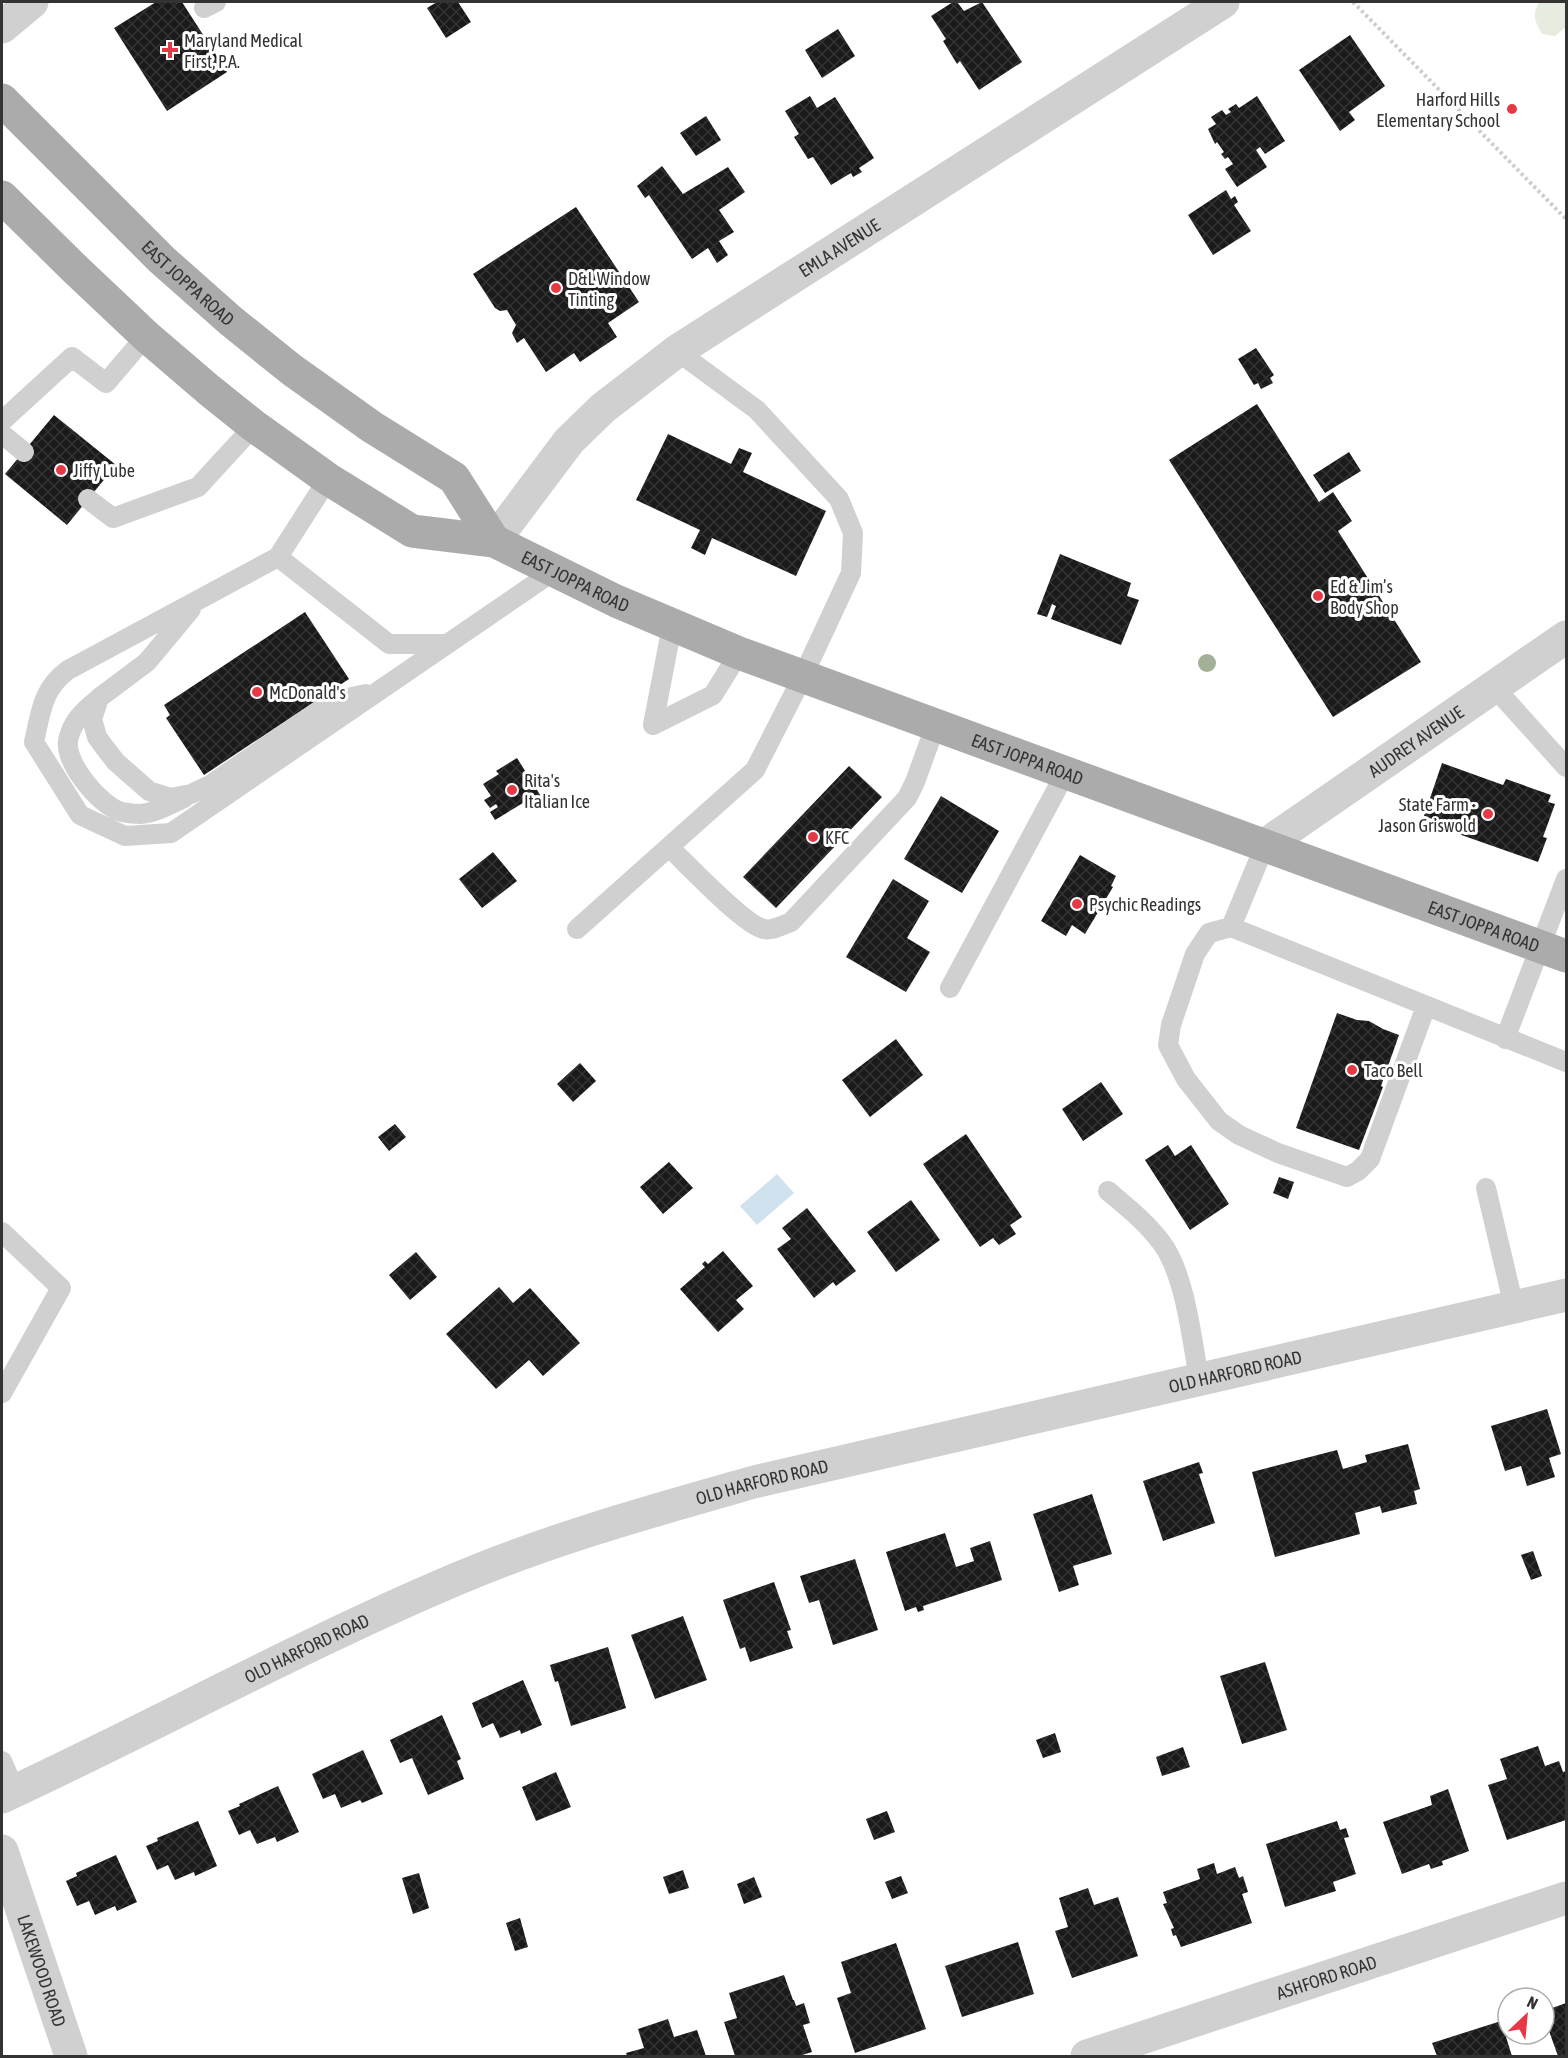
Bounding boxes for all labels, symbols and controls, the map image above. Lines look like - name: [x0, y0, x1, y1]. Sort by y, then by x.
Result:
- place label: Maryland Medical First, P.A.: [184, 30, 303, 72]
- marker: Maryland Medical First, P.A.: [161, 41, 179, 59]
- place label: Harford Hills Elementary School: [1376, 89, 1500, 131]
- marker: Harford Hills Elementary School: [1505, 102, 1519, 116]
- street label: EMLA AVENUE: [795, 214, 884, 281]
- street label: EAST JOPPA ROAD: [138, 236, 239, 330]
- place label: D&L Window Tinting: [568, 268, 651, 310]
- marker: D&L Window Tinting: [549, 281, 563, 295]
- place label: Jiffy Lube: [73, 460, 135, 481]
- marker: Jiffy Lube: [54, 463, 68, 477]
- street label: EAST JOPPA ROAD: [518, 546, 632, 616]
- place label: Ed & Jim’s Body Shop: [1330, 576, 1399, 618]
- marker: Ed & Jim’s Body Shop: [1311, 589, 1325, 603]
- place label: McDonald's: [269, 682, 346, 703]
- marker: McDonald's: [250, 685, 264, 699]
- street label: AUDREY AVENUE: [1364, 701, 1467, 781]
- street label: EAST JOPPA ROAD: [969, 729, 1086, 789]
- place label: Rita's Italian Ice: [524, 770, 590, 812]
- marker: Rita's Italian Ice: [505, 783, 519, 797]
- place label: State Farm - Jason Griswold: [1378, 794, 1476, 836]
- marker: State Farm - Jason Griswold: [1481, 807, 1495, 821]
- place label: KFC: [825, 827, 849, 848]
- marker: KFC: [806, 830, 820, 844]
- place label: Psychic Readings: [1089, 894, 1201, 915]
- street label: EAST JOPPA ROAD: [1425, 896, 1543, 956]
- marker: Psychic Readings: [1070, 897, 1084, 911]
- place label: Taco Bell: [1364, 1060, 1423, 1081]
- marker: Taco Bell: [1345, 1063, 1359, 1077]
- street label: OLD HARFORD ROAD: [1167, 1346, 1304, 1397]
- street label: OLD HARFORD ROAD: [693, 1455, 830, 1509]
- street label: OLD HARFORD ROAD: [241, 1609, 372, 1687]
- street label: LAKEWOOD ROAD: [14, 1912, 71, 2029]
- street label: ASHFORD ROAD: [1273, 1951, 1379, 2003]
- north arrow: [1496, 1986, 1556, 2046]
- text: N: [1524, 1992, 1541, 2013]

